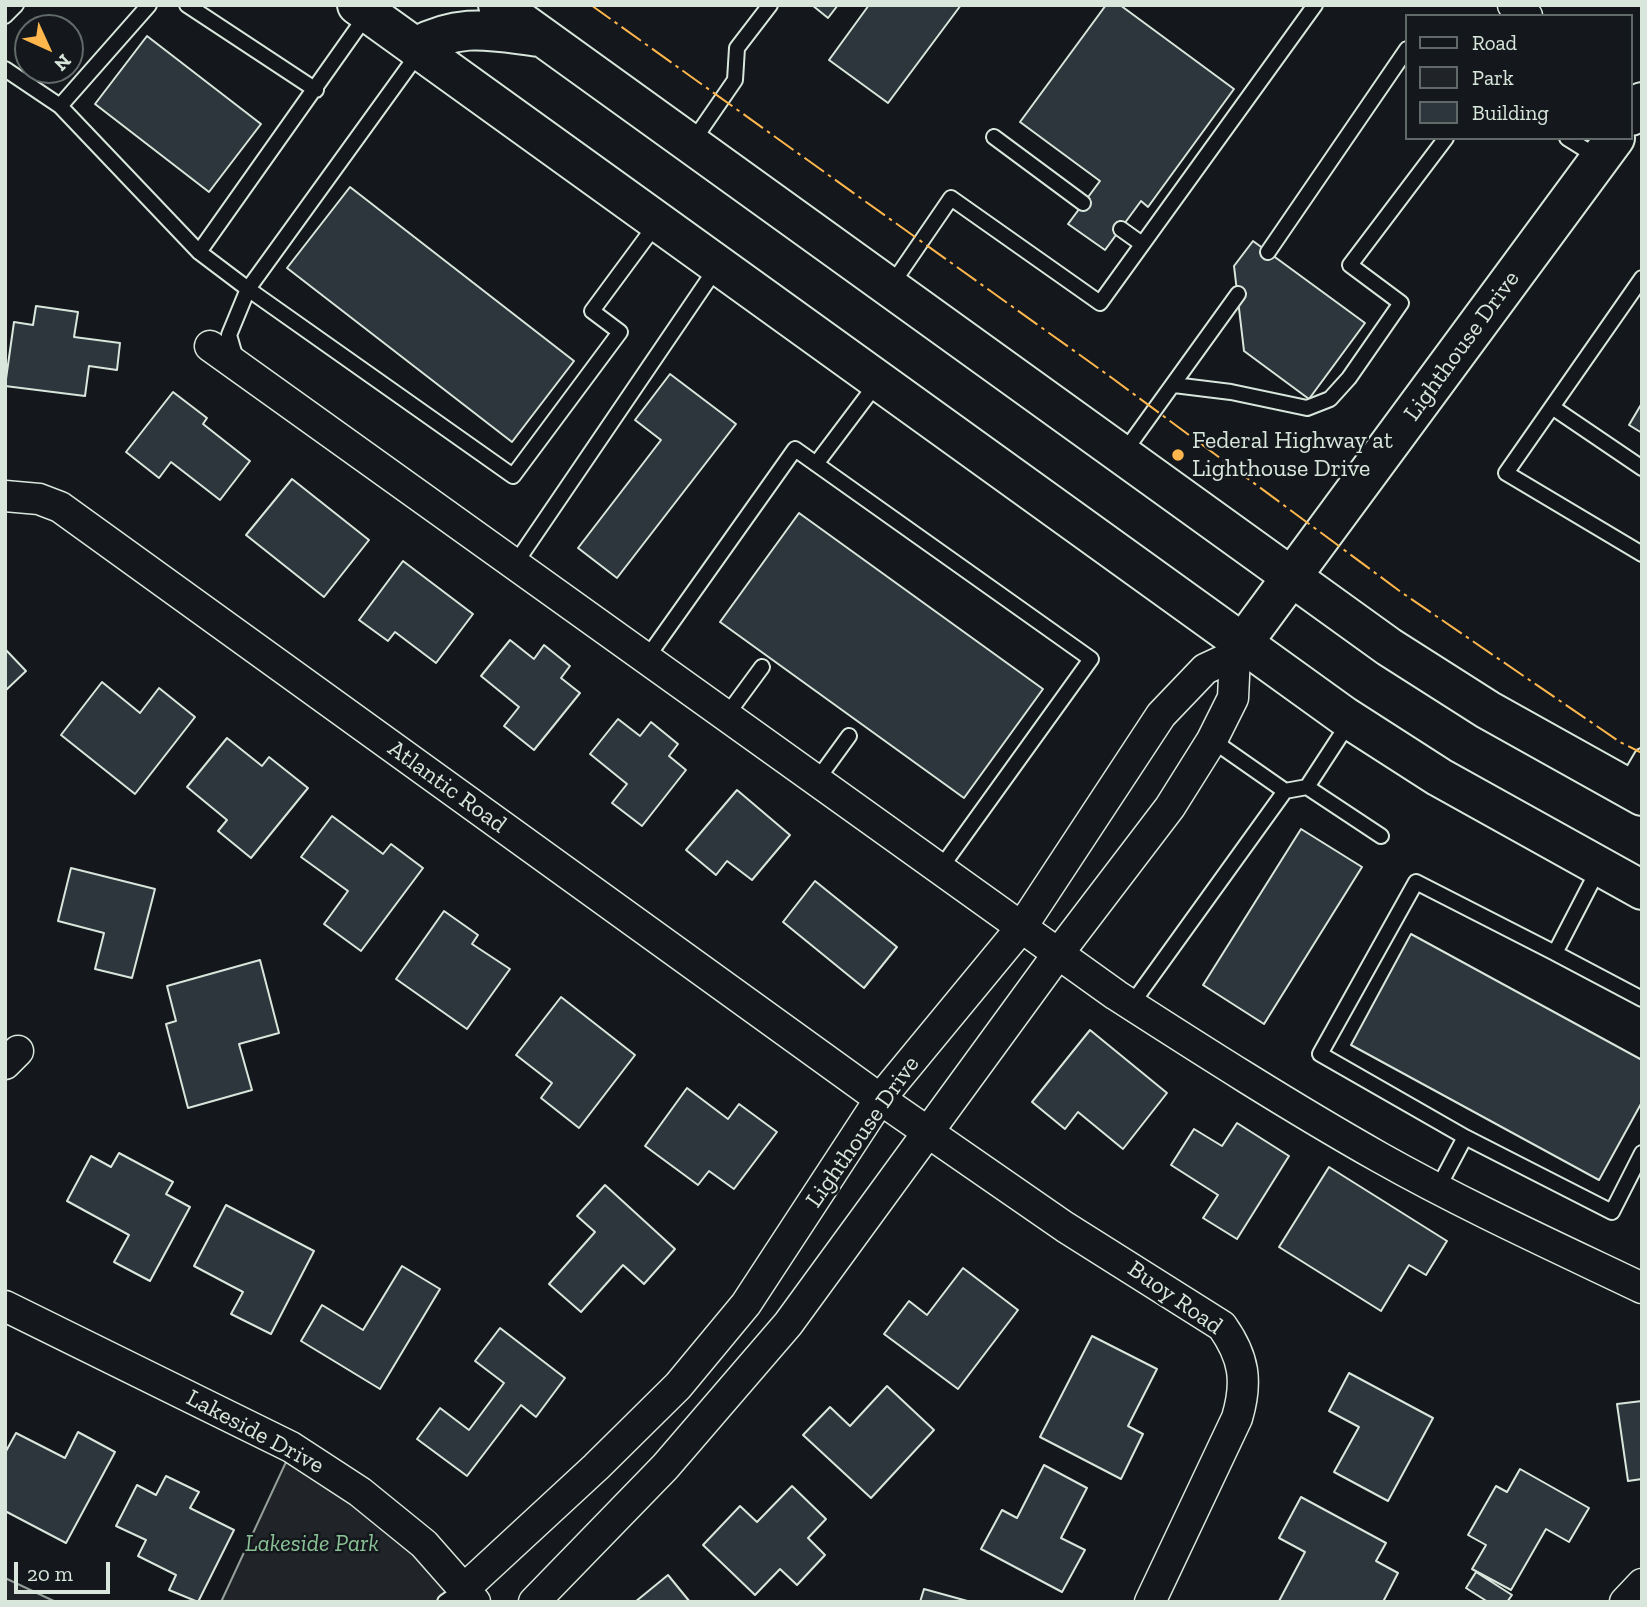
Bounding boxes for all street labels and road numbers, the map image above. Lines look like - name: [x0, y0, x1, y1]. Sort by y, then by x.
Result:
- street label: Lighthouse Drive: [1398, 265, 1526, 427]
- street label: Atlantic Road: [382, 734, 512, 840]
- street label: Lighthouse Drive: [800, 1051, 926, 1213]
- street label: Buoy Road: [1122, 1255, 1228, 1341]
- street label: Lakeside Drive: [181, 1384, 329, 1480]

